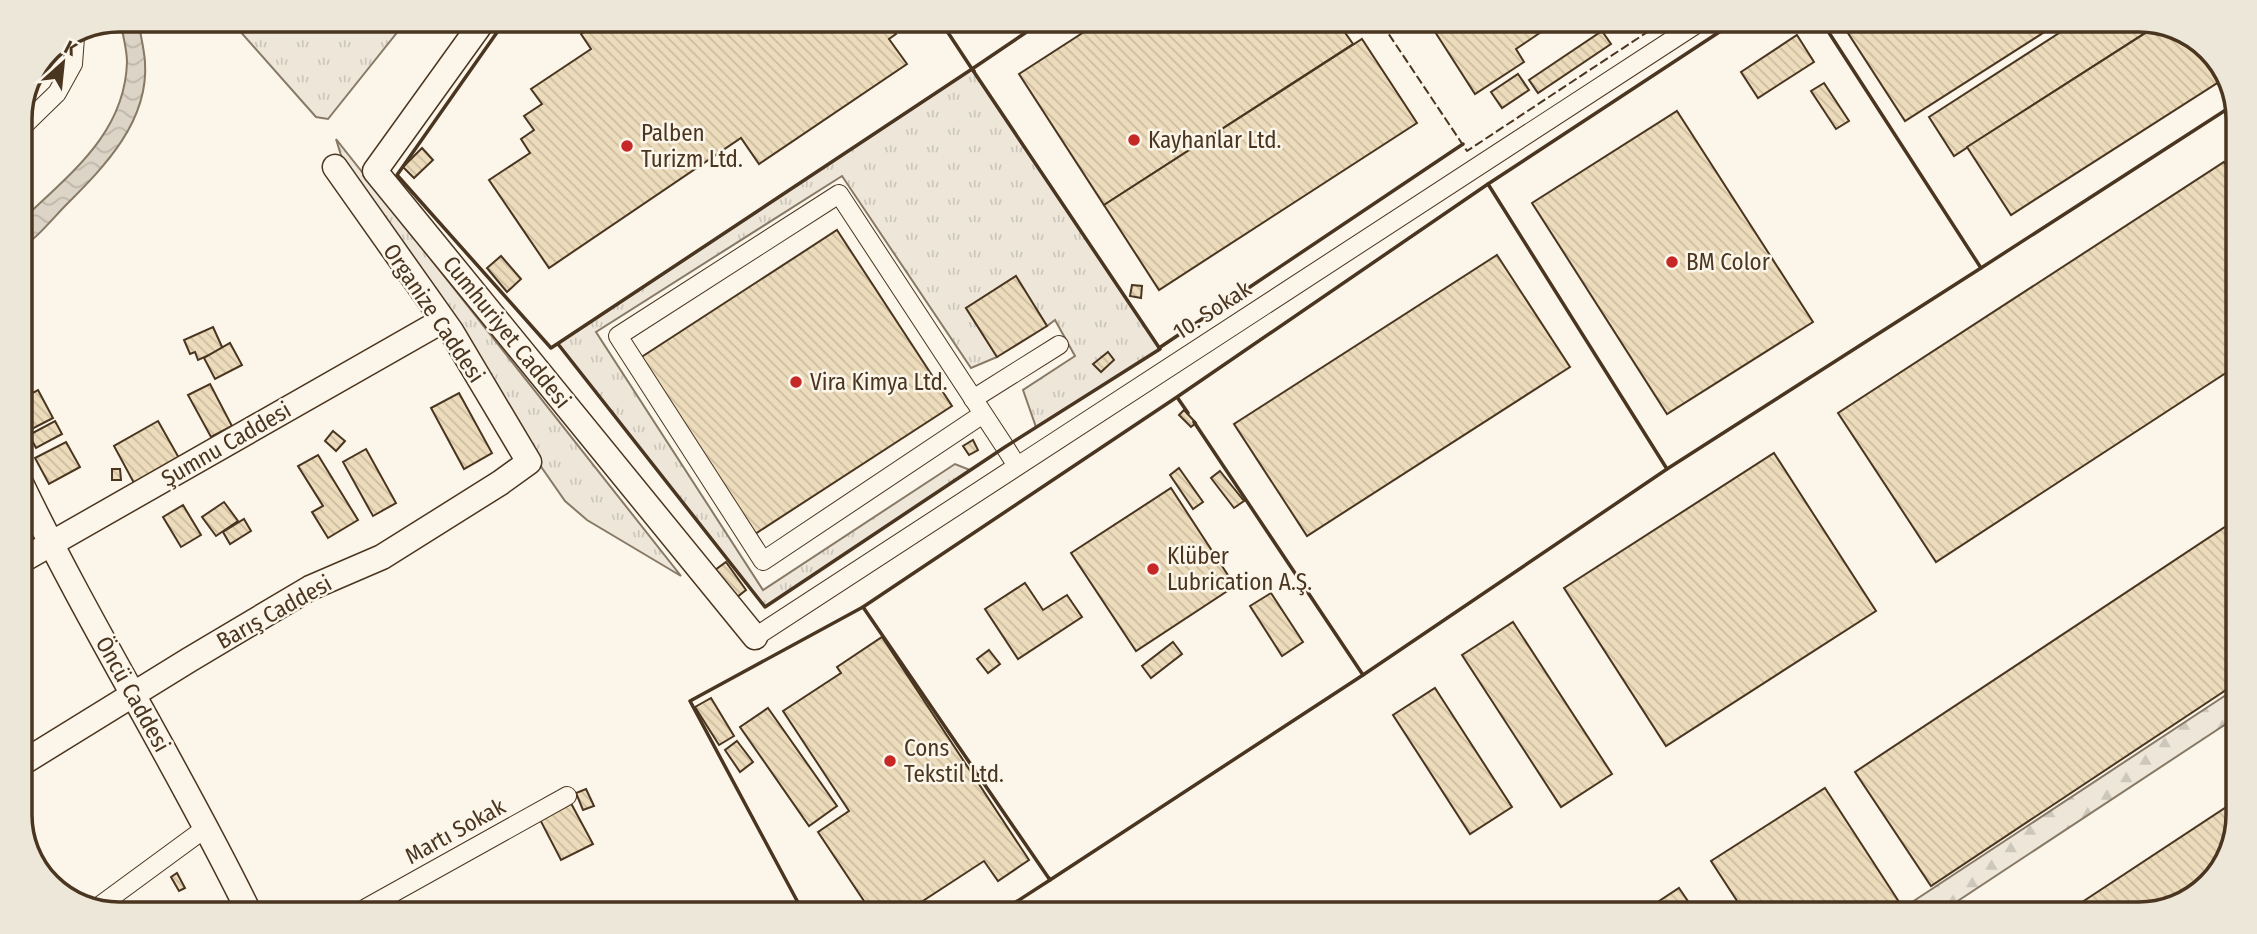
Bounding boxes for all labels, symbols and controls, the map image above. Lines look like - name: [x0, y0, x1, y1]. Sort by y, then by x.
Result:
- north arrow: [28, 28, 98, 98]
- text: K: [60, 36, 81, 61]
- place label: Palben Turizm Ltd.: [641, 119, 743, 173]
- place label: Kayhanlar Ltd.: [1148, 126, 1281, 154]
- marker: Kayhanlar Ltd.: [1126, 132, 1142, 148]
- marker: Palben Turizm Ltd.: [619, 138, 635, 154]
- street label: Organize Caddesi: [377, 238, 491, 388]
- place label: BM Color: [1686, 248, 1770, 276]
- street label: Cumhuriyet Caddesi: [437, 250, 577, 414]
- marker: BM Color: [1664, 254, 1680, 270]
- street label: 10. Sokak: [1168, 274, 1256, 345]
- place label: Vira Kimya Ltd.: [810, 368, 948, 396]
- marker: Vira Kimya Ltd.: [788, 374, 804, 390]
- street label: Şumnu Caddesi: [156, 396, 296, 492]
- place label: Klüber Lubrication A.Ş.: [1167, 542, 1312, 596]
- marker: Klüber Lubrication A.Ş.: [1145, 561, 1161, 577]
- street label: Barış Caddesi: [212, 569, 336, 655]
- street label: Öncü Caddesi: [90, 631, 176, 757]
- place label: Cons Tekstil Ltd.: [904, 734, 1004, 788]
- marker: Cons Tekstil Ltd.: [882, 753, 898, 769]
- street label: Martı Sokak: [400, 792, 510, 870]

